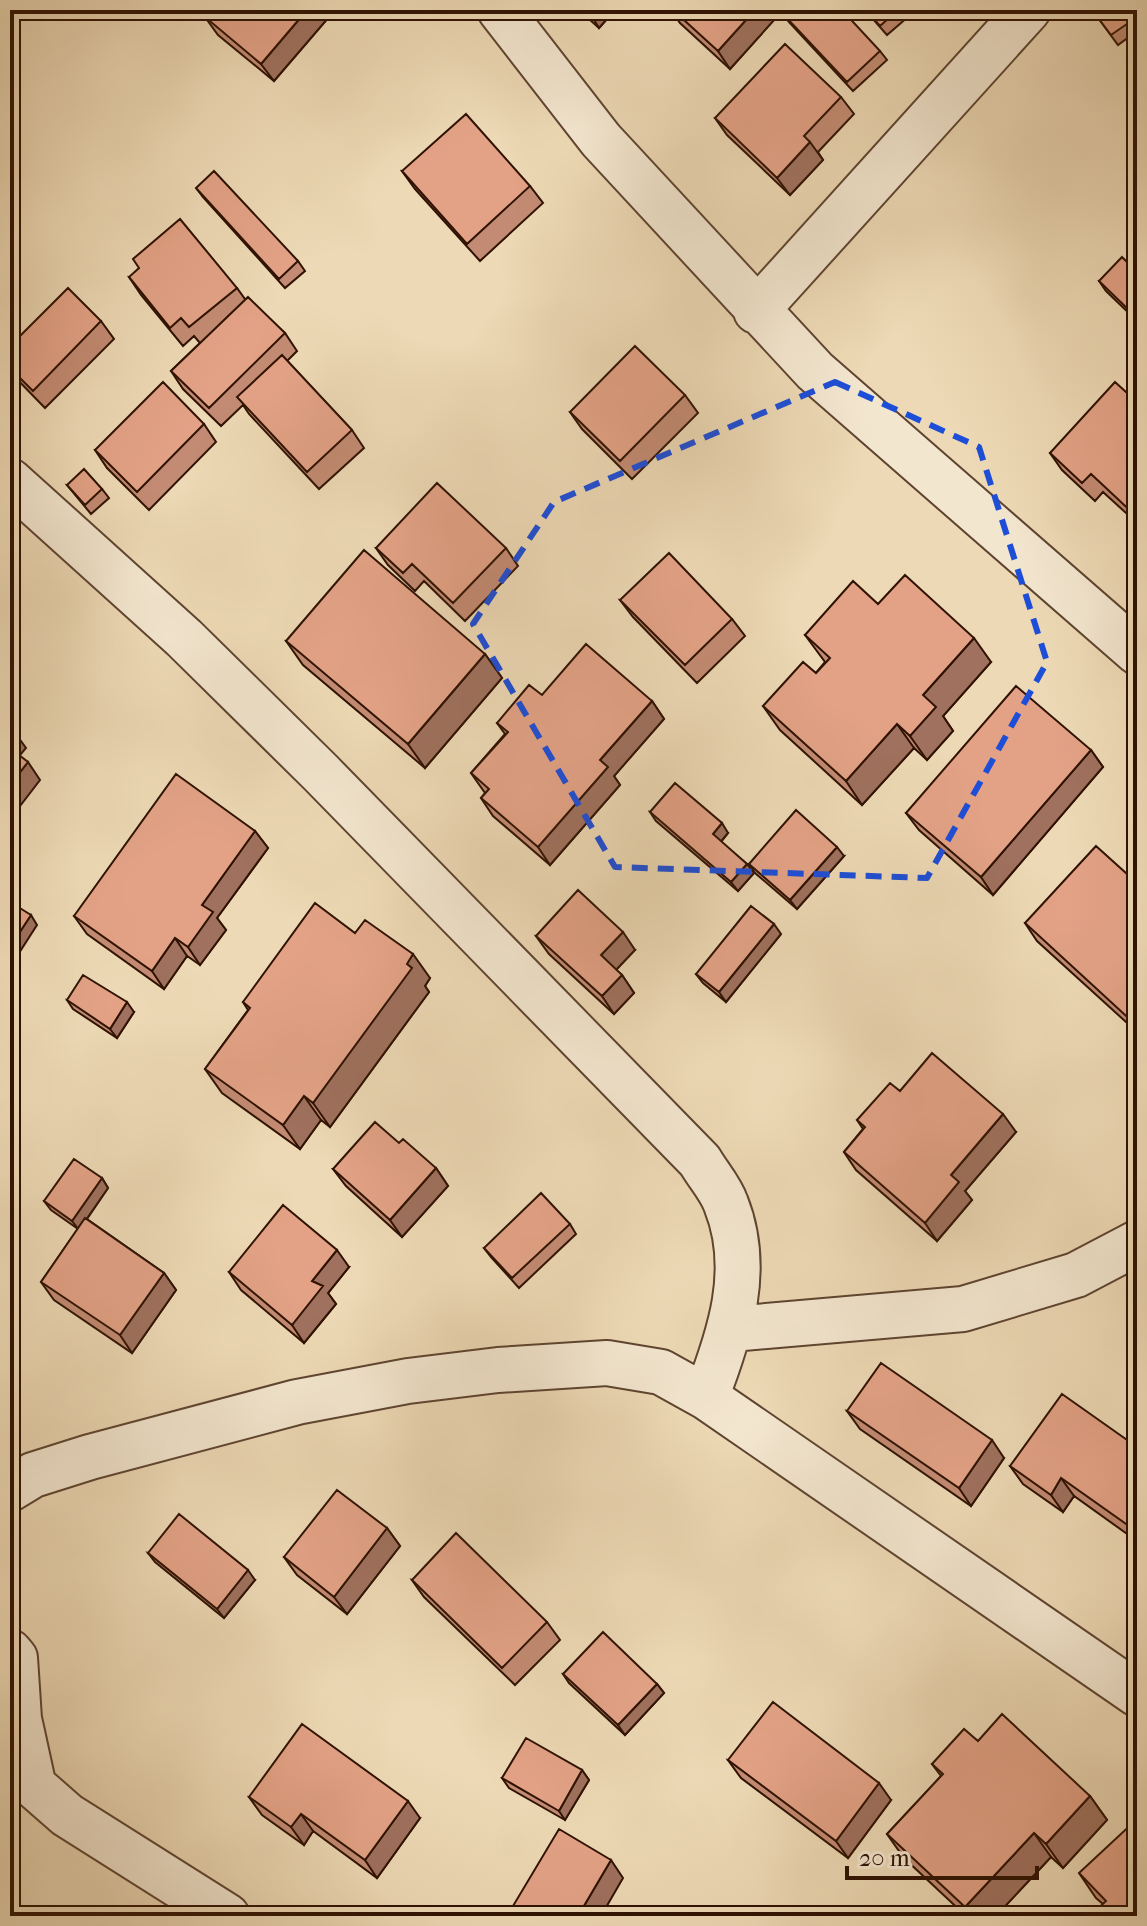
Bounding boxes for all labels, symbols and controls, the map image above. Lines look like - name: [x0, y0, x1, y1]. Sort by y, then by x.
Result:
- scale bar: [847, 1830, 1037, 1880]
- text: 20 m: [859, 1844, 910, 1872]

